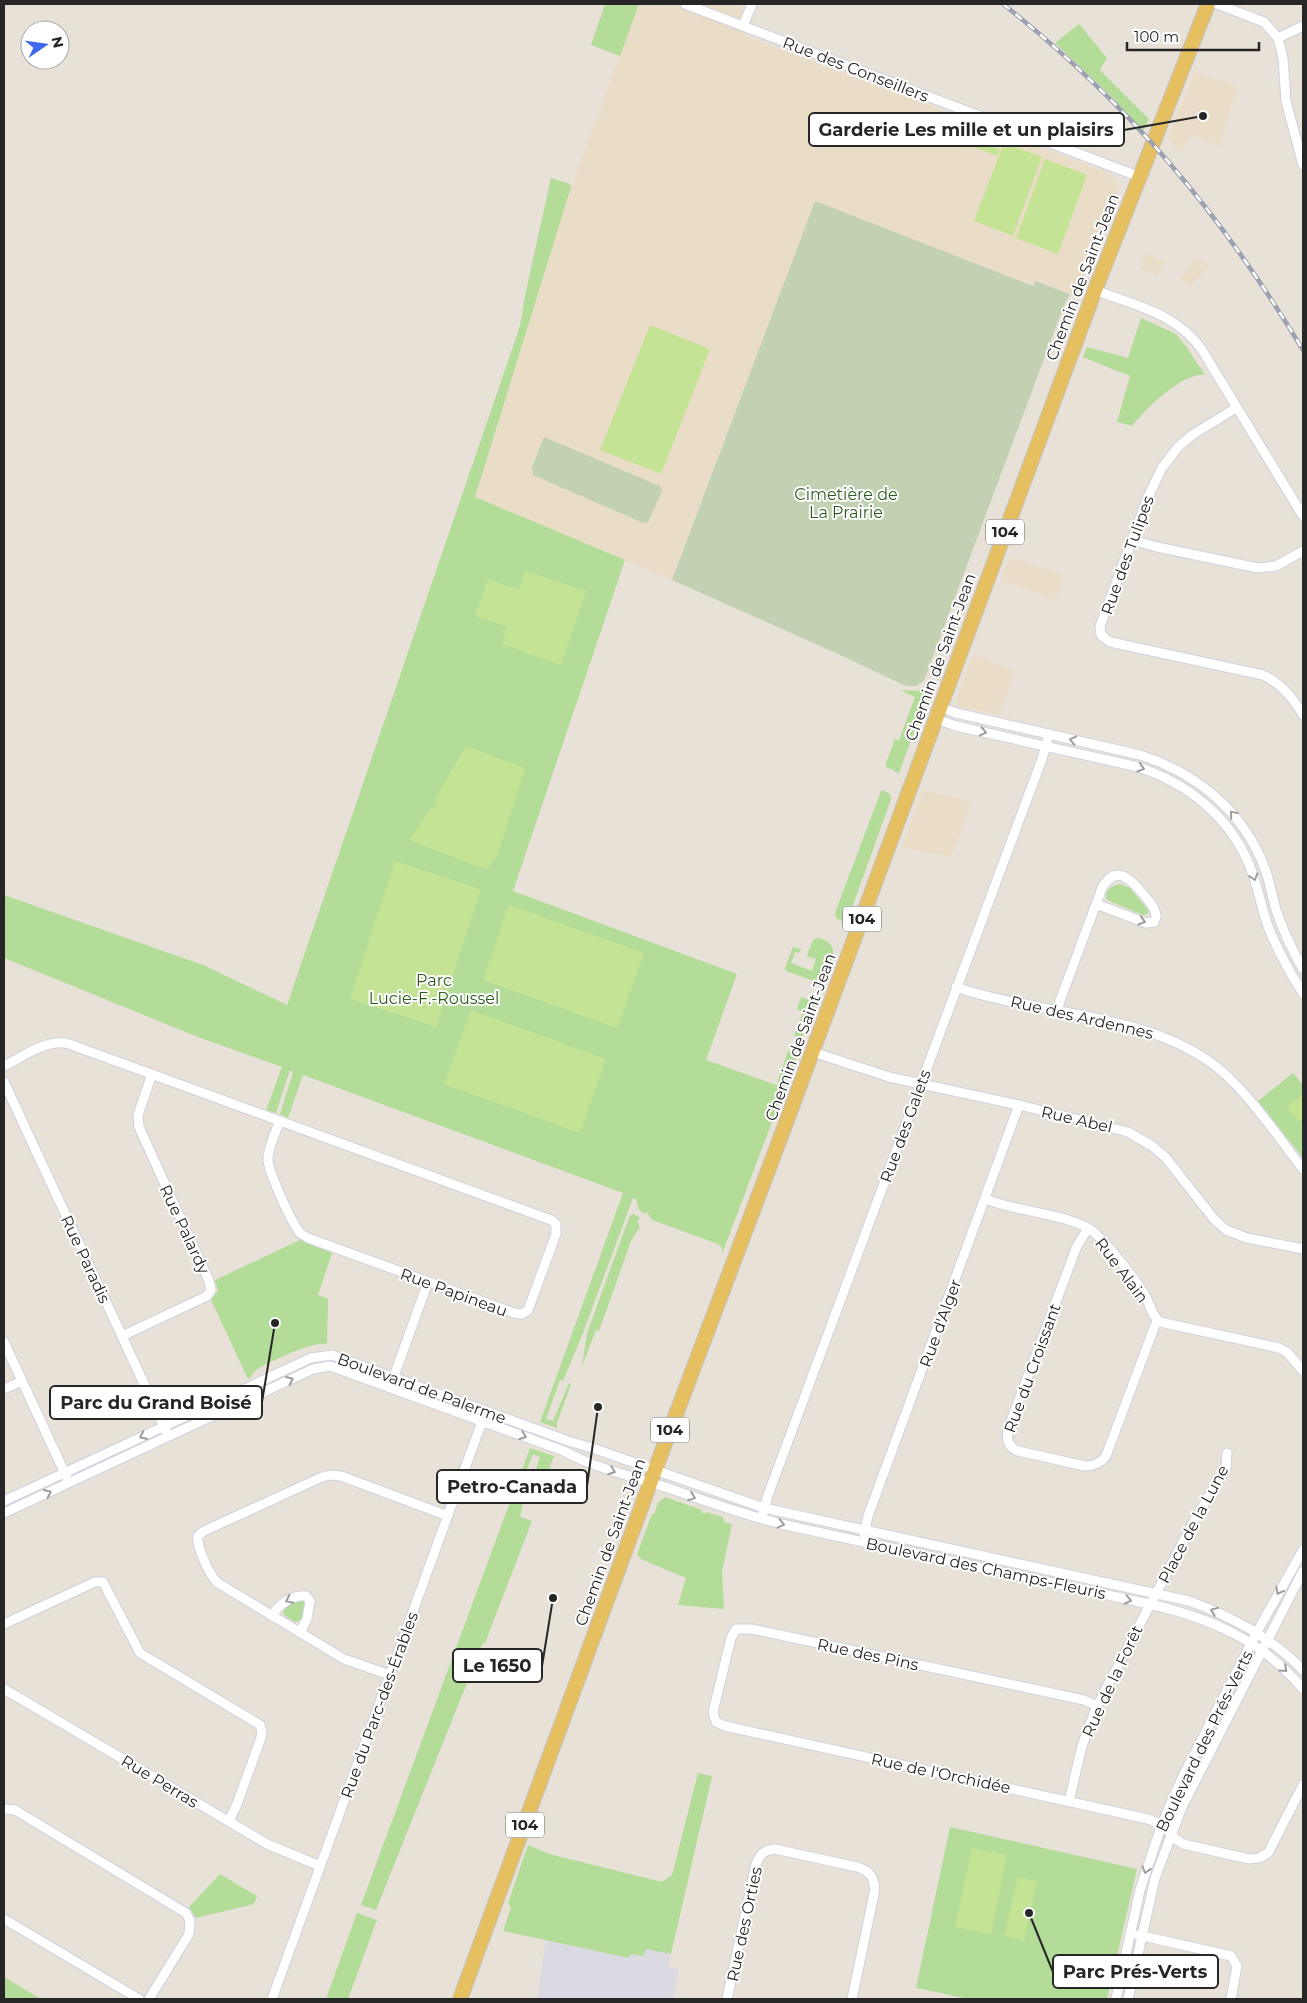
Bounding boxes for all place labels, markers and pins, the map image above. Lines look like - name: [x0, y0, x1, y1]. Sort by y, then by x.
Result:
- callout: Garderie Les mille et un plaisirs: [809, 113, 1124, 146]
- callout: Parc du Grand Boisé: [50, 1386, 262, 1419]
- callout: Petro-Canada: [437, 1470, 587, 1503]
- callout: Le 1650: [453, 1649, 542, 1682]
- callout: Parc Prés-Verts: [1053, 1955, 1218, 1988]

